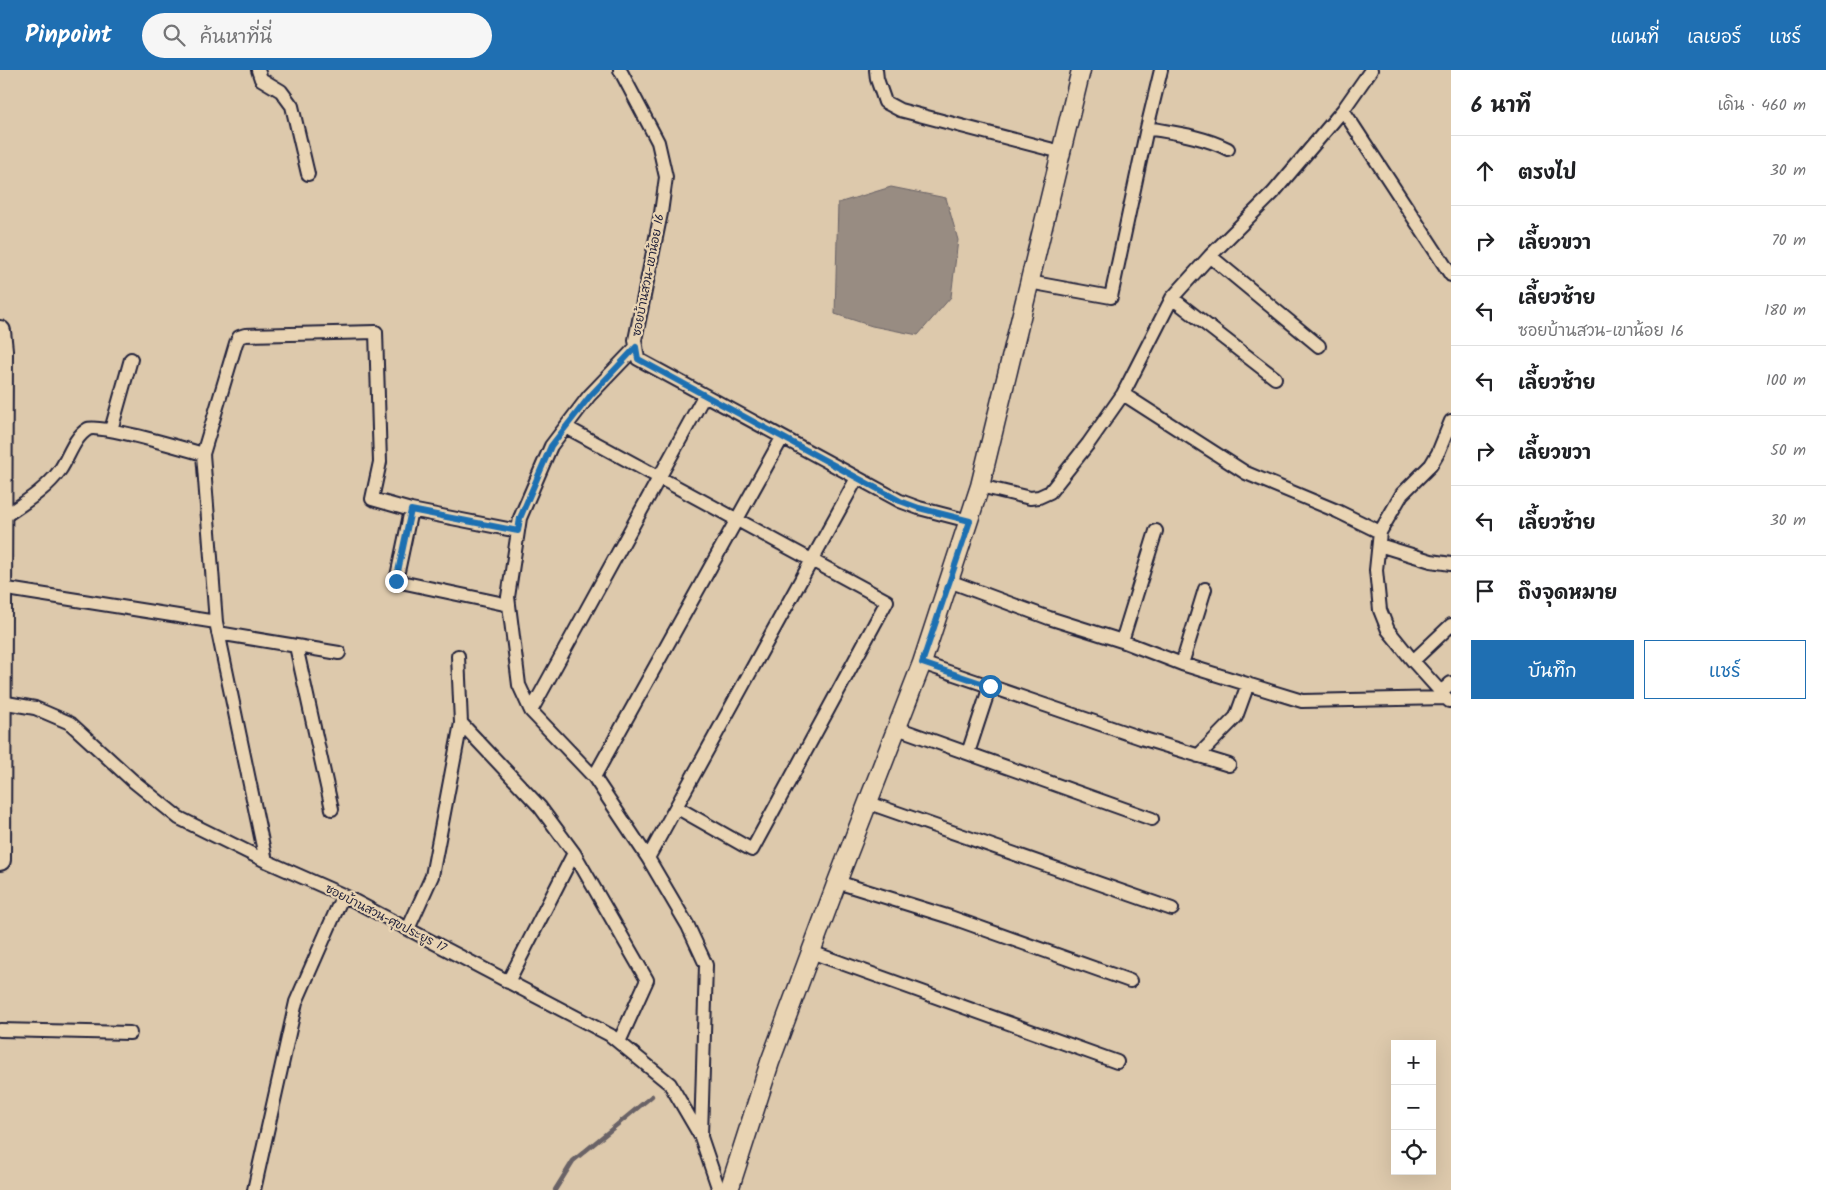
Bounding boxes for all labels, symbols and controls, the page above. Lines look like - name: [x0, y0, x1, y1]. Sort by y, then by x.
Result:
- search box: [142, 13, 492, 58]
- text: Pinpoint: [25, 16, 112, 55]
- icon: search: [160, 21, 188, 49]
- text: ค้นหาที่นี่: [200, 23, 272, 53]
- text: แผนที่: [1611, 24, 1659, 53]
- text: เลเยอร์: [1687, 24, 1741, 53]
- text: แชร์: [1769, 24, 1801, 53]
- text: 6 นาที: [1471, 90, 1531, 123]
- text: เดิน · 460 m: [1718, 93, 1806, 118]
- icon: ahead: [1471, 157, 1499, 185]
- text: 30 m: [1770, 158, 1806, 183]
- text: ตรงไป: [1518, 159, 1576, 189]
- street label: ซอยบ้านสวน-เขาน้อย 16: [627, 212, 670, 338]
- icon: right: [1471, 227, 1499, 255]
- text: 70 m: [1771, 228, 1806, 253]
- text: เลี้ยวขวา: [1518, 229, 1591, 259]
- text: เลี้ยวซ้าย: [1518, 284, 1595, 314]
- icon: left: [1471, 297, 1499, 325]
- text: 180 m: [1764, 298, 1806, 323]
- text: ซอยบ้านสวน-เขาน้อย 16: [1518, 319, 1684, 344]
- icon: left: [1471, 367, 1499, 395]
- text: 100 m: [1766, 368, 1806, 393]
- text: เลี้ยวซ้าย: [1518, 369, 1595, 399]
- icon: right: [1471, 437, 1499, 465]
- text: 50 m: [1770, 438, 1806, 463]
- text: เลี้ยวขวา: [1518, 439, 1591, 469]
- icon: left: [1471, 507, 1499, 535]
- text: 30 m: [1770, 508, 1806, 533]
- text: เลี้ยวซ้าย: [1518, 509, 1595, 539]
- route end: [385, 570, 408, 593]
- icon: arrive: [1471, 577, 1499, 605]
- text: ถึงจุดหมาย: [1518, 579, 1617, 609]
- button: บันทึก: [1471, 640, 1634, 699]
- button: แชร์: [1644, 640, 1806, 699]
- route start: [979, 675, 1002, 698]
- street label: ซอยบ้านสวน-ศุขประยูร 17: [322, 880, 450, 958]
- map controls: [1391, 1040, 1436, 1175]
- button: +: [1391, 1040, 1436, 1085]
- button: −: [1391, 1085, 1436, 1130]
- button: locate: [1391, 1130, 1436, 1175]

